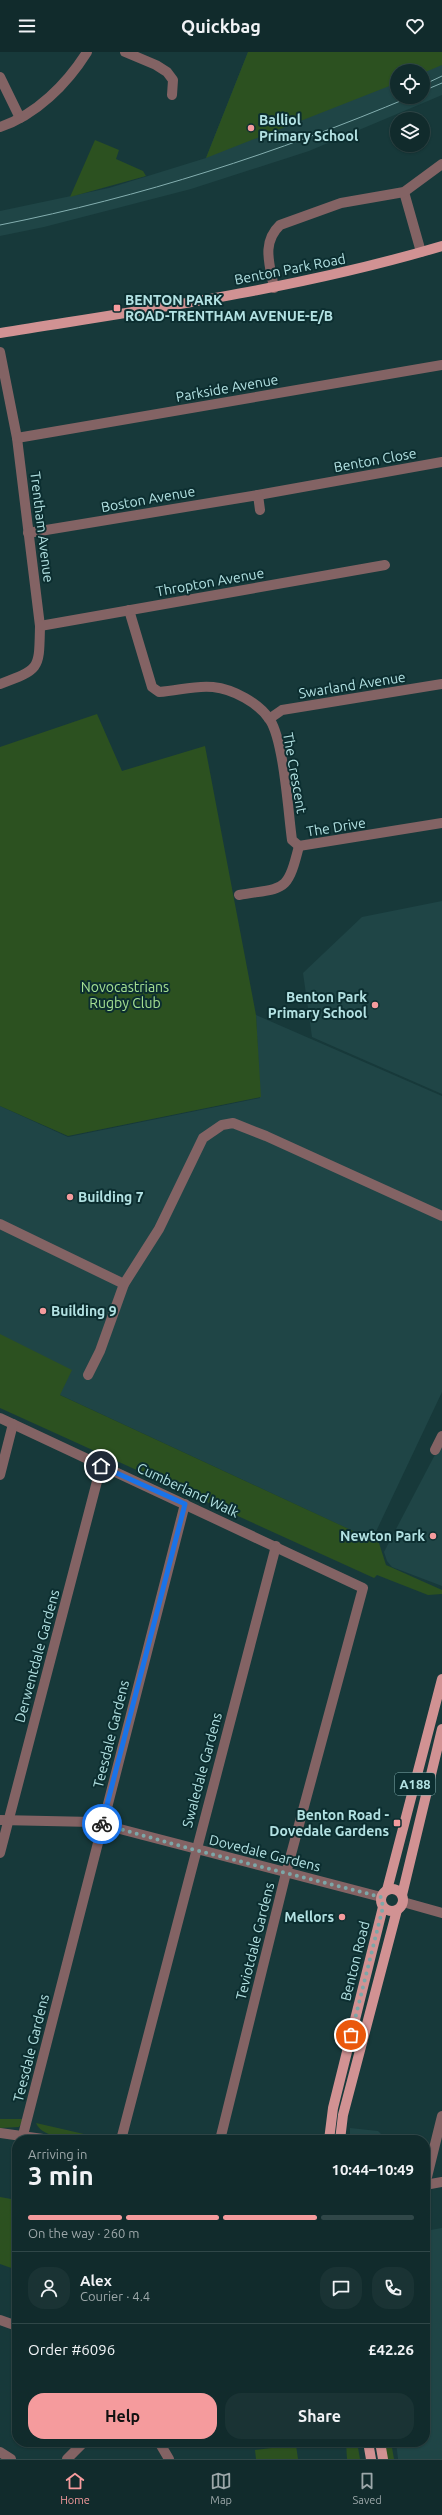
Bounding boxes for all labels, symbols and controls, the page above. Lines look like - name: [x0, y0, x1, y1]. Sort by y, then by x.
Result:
- icon: menu: [16, 15, 38, 37]
- icon: heart: [404, 15, 426, 37]
- text: Quickbag: [181, 16, 261, 36]
- map controls: [390, 64, 430, 152]
- button: locate: [390, 64, 430, 104]
- place label: Balliol Primary School: [259, 112, 358, 144]
- button: layers: [390, 112, 430, 152]
- marker: Balliol Primary School: [246, 123, 256, 133]
- street label: Benton Park Road: [233, 250, 347, 288]
- place label: BENTON PARK ROAD-TRENTHAM AVENUE-E/B: [125, 292, 333, 324]
- marker: BENTON PARK ROAD-TRENTHAM AVENUE-E/B: [112, 303, 122, 313]
- street label: Parkside Avenue: [175, 371, 279, 405]
- street label: Benton Close: [332, 445, 418, 475]
- street label: Trentham Avenue: [27, 471, 57, 583]
- street label: Boston Avenue: [100, 483, 196, 515]
- street label: Thropton Avenue: [155, 565, 265, 599]
- street label: Swarland Avenue: [297, 669, 407, 701]
- street label: The Crescent: [280, 731, 310, 815]
- street label: The Drive: [305, 814, 367, 840]
- park label: Novocastrians Rugby Club: [81, 979, 169, 1011]
- place label: Benton Park Primary School: [268, 989, 367, 1021]
- marker: Benton Park Primary School: [370, 1000, 380, 1010]
- place label: Building 7: [78, 1189, 144, 1205]
- marker: Building 7: [65, 1192, 75, 1202]
- place label: Building 9: [51, 1303, 117, 1319]
- marker: Building 9: [38, 1306, 48, 1316]
- pin: [84, 1449, 118, 1483]
- icon: home: [90, 1455, 112, 1477]
- street label: Cumberland Walk: [134, 1459, 242, 1521]
- place label: Newton Park: [340, 1528, 425, 1544]
- marker: Newton Park: [428, 1531, 438, 1541]
- street label: Derwentdale Gardens: [12, 1588, 62, 1724]
- street label: Teesdale Gardens: [90, 1679, 132, 1789]
- street label: Swaledale Gardens: [179, 1711, 225, 1829]
- road number: A188: [395, 1773, 435, 1795]
- courier: [82, 1804, 122, 1844]
- place label: Benton Road - Dovedale Gardens: [269, 1807, 389, 1839]
- icon: bike: [91, 1813, 113, 1835]
- marker: Benton Road - Dovedale Gardens: [392, 1818, 402, 1828]
- street label: Dovedale Gardens: [208, 1831, 322, 1875]
- street label: Teviotdale Gardens: [233, 1881, 277, 2001]
- place label: Mellors: [284, 1909, 334, 1925]
- marker: Mellors: [337, 1912, 347, 1922]
- street label: Benton Road: [337, 1919, 373, 2003]
- street label: Teesdale Gardens: [10, 1993, 52, 2103]
- pin: [334, 2018, 368, 2052]
- icon: bag: [340, 2024, 362, 2046]
- text: Arriving in: [28, 2147, 87, 2161]
- text: 3 min: [28, 2161, 94, 2190]
- text: 10:44–10:49: [331, 2161, 414, 2178]
- text: On the way · 260 m: [28, 2226, 140, 2240]
- button: person: [28, 2267, 70, 2309]
- button: chat: [320, 2267, 362, 2309]
- button: phone: [372, 2267, 414, 2309]
- text: Alex: [80, 2272, 112, 2289]
- text: Courier · 4.4: [80, 2289, 150, 2303]
- text: Order #6096: [28, 2341, 115, 2358]
- text: £42.26: [368, 2341, 414, 2358]
- button: Help: [28, 2393, 217, 2439]
- button: Share: [225, 2393, 414, 2439]
- tab: Home: [60, 2470, 90, 2506]
- tab: Map: [210, 2470, 232, 2506]
- tab: Saved: [353, 2470, 382, 2506]

